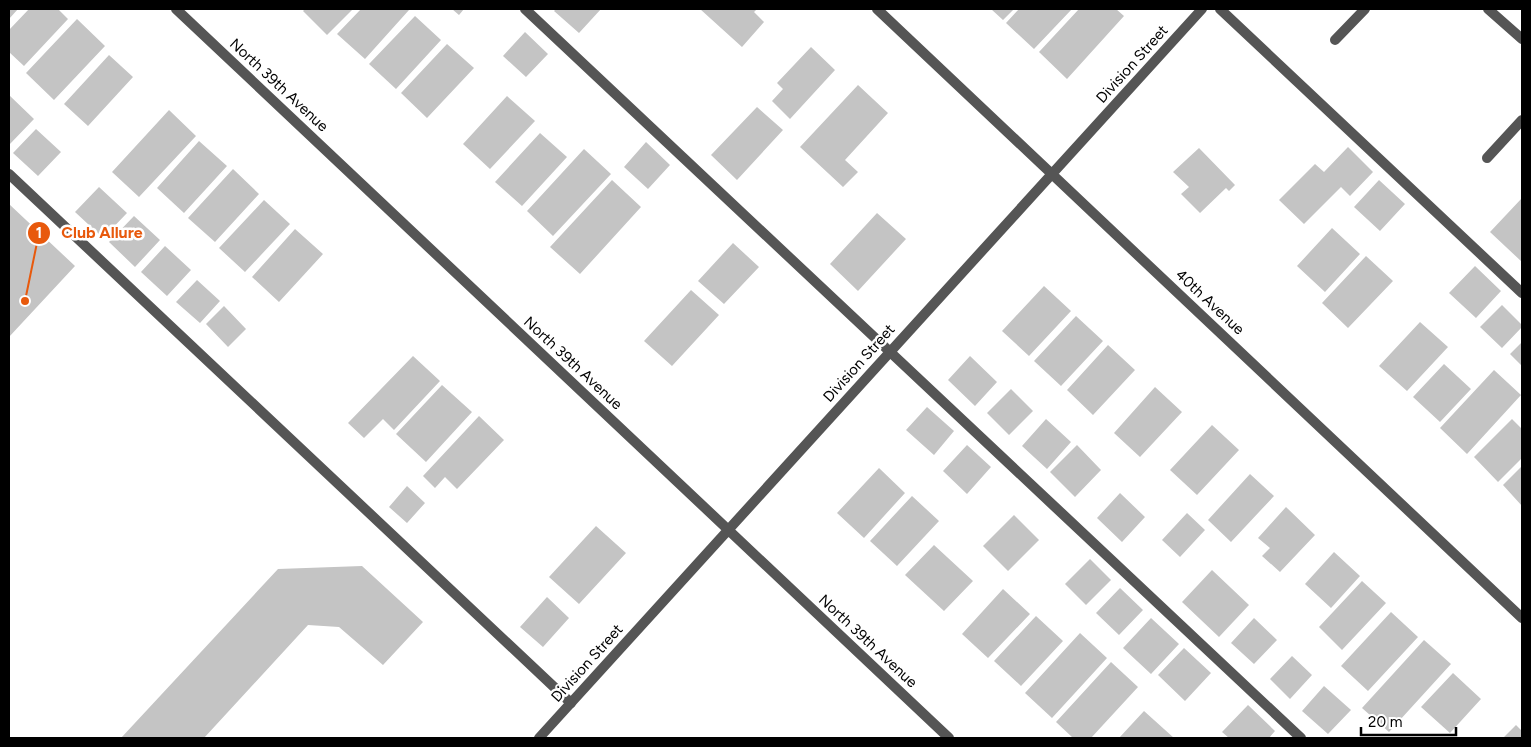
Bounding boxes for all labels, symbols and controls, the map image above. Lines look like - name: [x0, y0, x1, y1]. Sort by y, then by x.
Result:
- street label: Division Street: [1092, 21, 1172, 107]
- street label: North 39th Avenue: [226, 35, 332, 135]
- callout: Club Allure: [27, 217, 153, 248]
- text: Club Allure: [61, 223, 143, 242]
- text: 1: [36, 224, 42, 242]
- street label: 40th Avenue: [1172, 266, 1248, 338]
- street label: North 39th Avenue: [520, 313, 626, 413]
- street label: Division Street: [819, 320, 899, 406]
- street label: North 39th Avenue: [815, 591, 921, 691]
- street label: Division Street: [547, 620, 627, 706]
- scale bar: [1361, 704, 1456, 736]
- text: 20 m: [1368, 713, 1402, 731]

